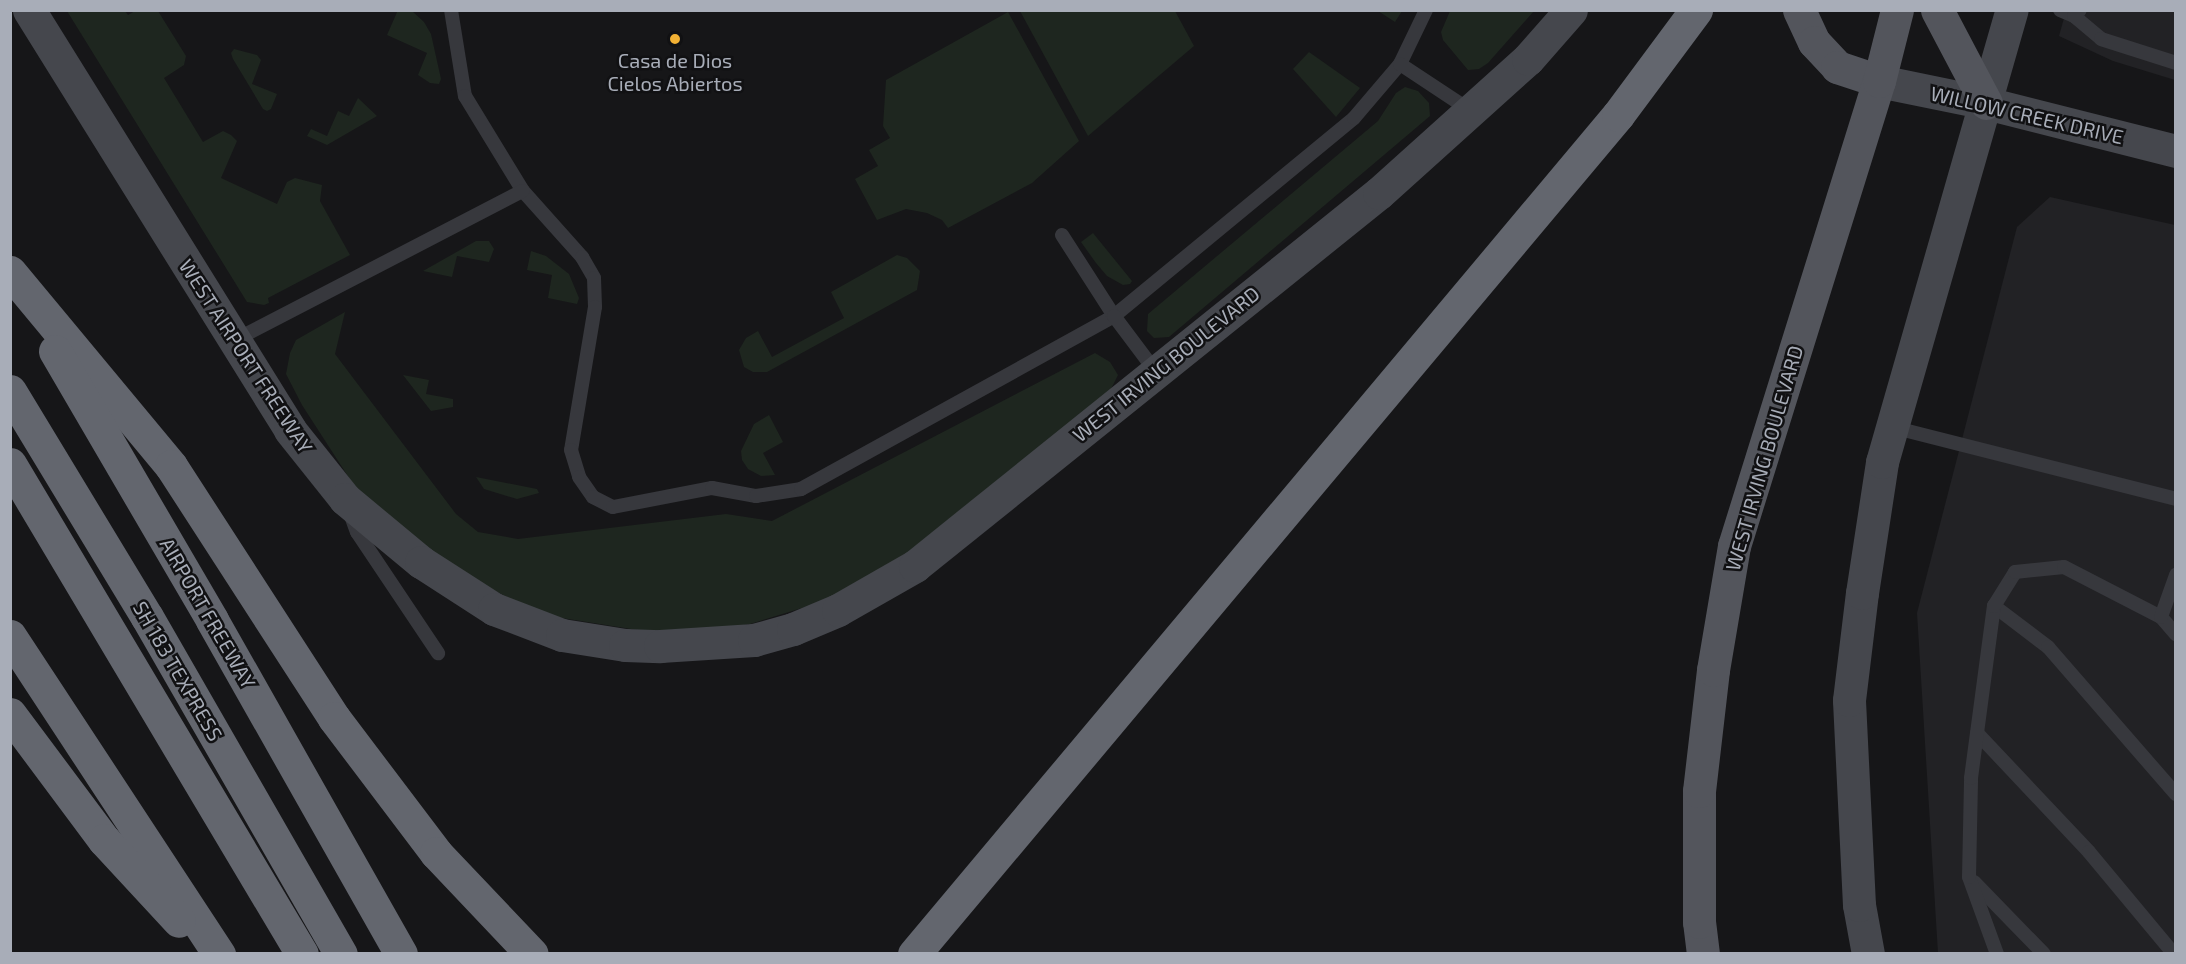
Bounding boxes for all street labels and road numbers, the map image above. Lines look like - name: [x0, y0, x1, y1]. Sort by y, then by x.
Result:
- street label: WILLOW CREEK DRIVE: [1928, 81, 2126, 149]
- street label: WEST AIRPORT FREEWAY: [174, 254, 318, 458]
- street label: WEST IRVING BOULEVARD: [1068, 281, 1264, 447]
- street label: WEST IRVING BOULEVARD: [1720, 342, 1808, 574]
- street label: AIRPORT FREEWAY: [155, 533, 261, 693]
- street label: SH 183 TEXPRESS: [128, 597, 228, 745]

